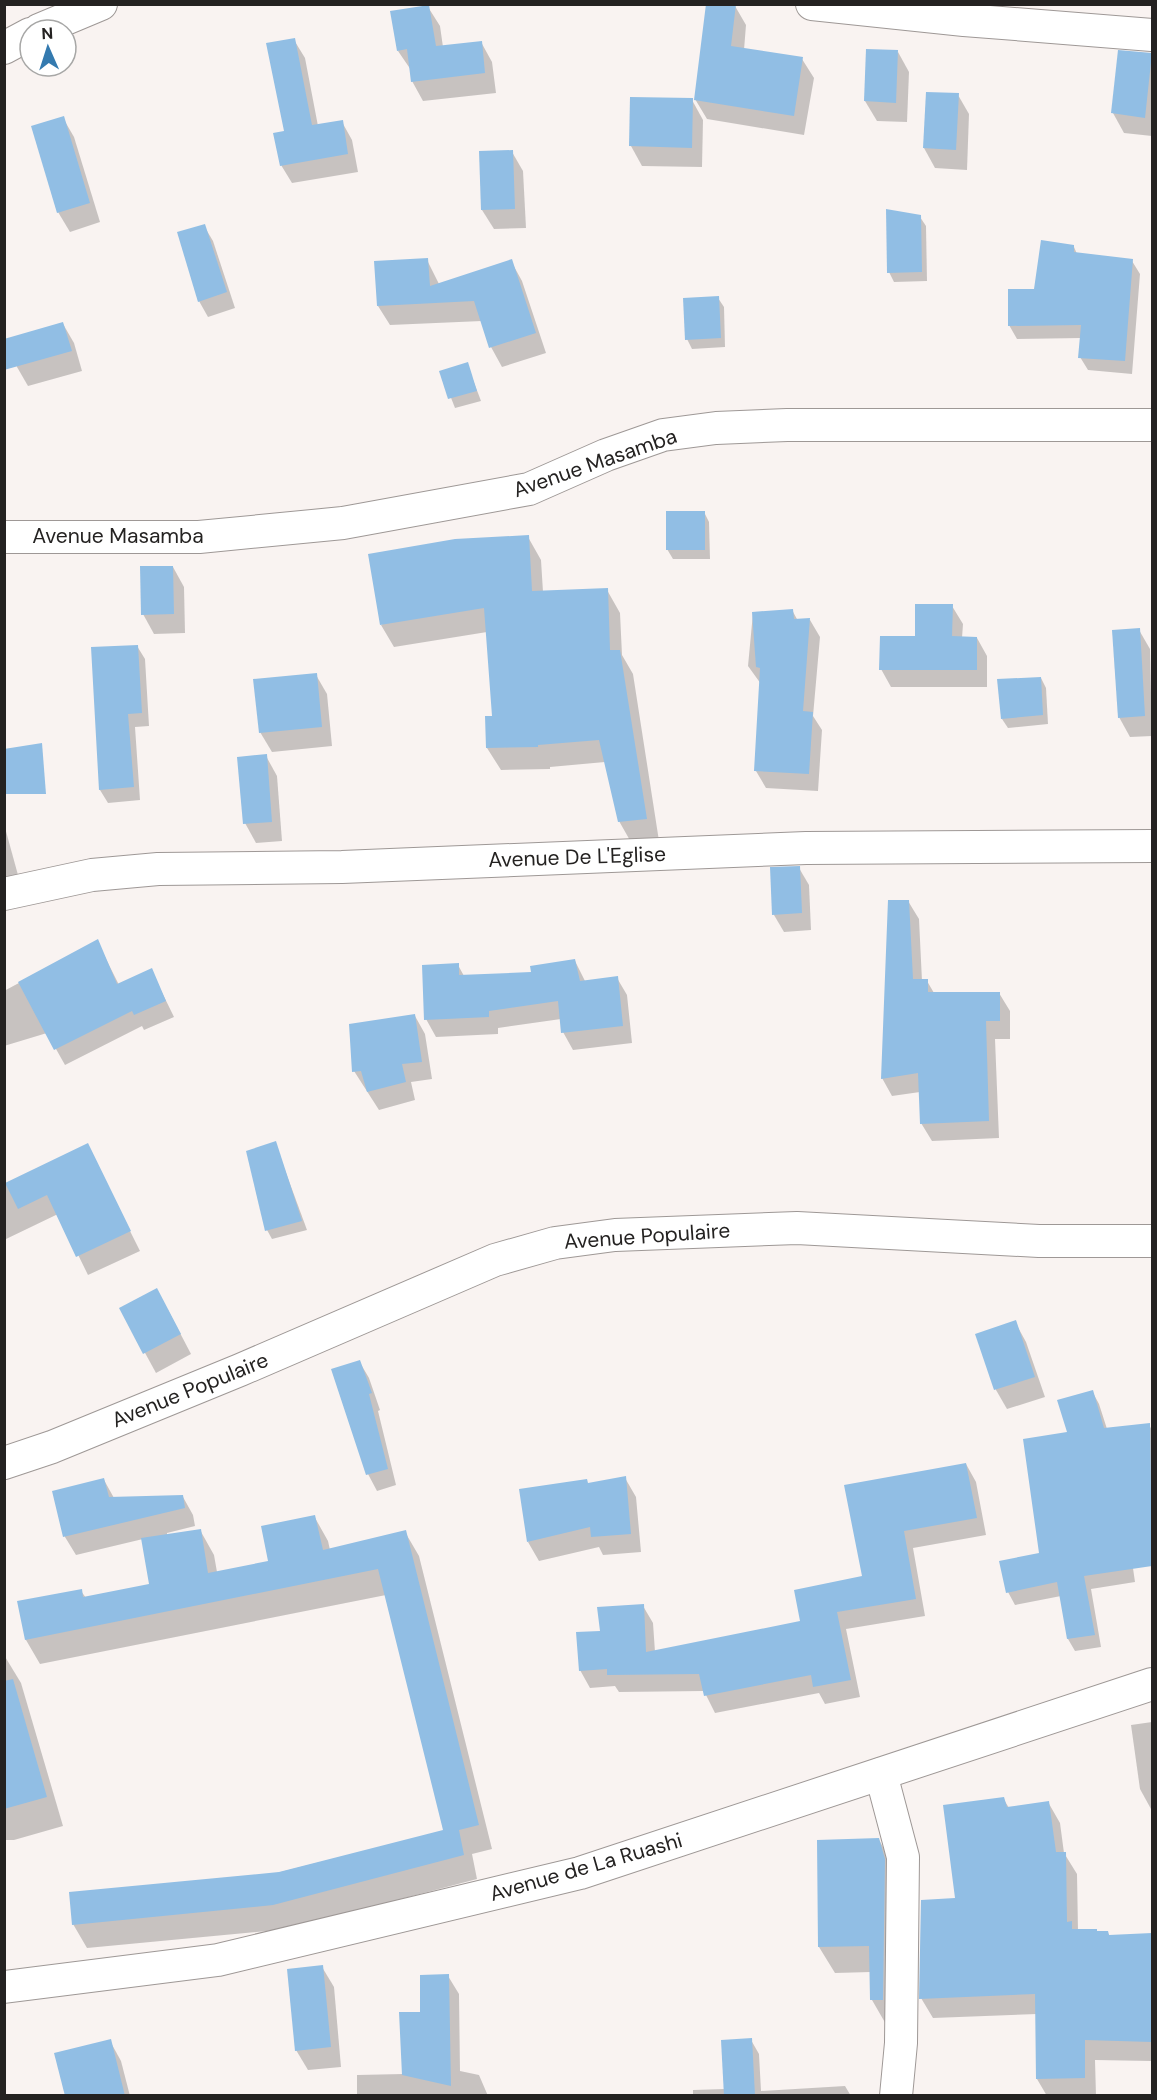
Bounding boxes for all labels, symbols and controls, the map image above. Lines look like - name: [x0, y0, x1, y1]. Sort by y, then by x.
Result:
- north arrow: [18, 18, 78, 78]
- text: N: [41, 23, 54, 44]
- street label: Avenue Masamba: [509, 422, 681, 504]
- street label: Avenue Masamba: [32, 522, 204, 550]
- street label: Avenue De L'Eglise: [488, 840, 666, 874]
- street label: Avenue Populaire: [563, 1216, 731, 1256]
- street label: Avenue Populaire: [108, 1346, 273, 1434]
- street label: Avenue de La Ruashi: [486, 1826, 686, 1908]

